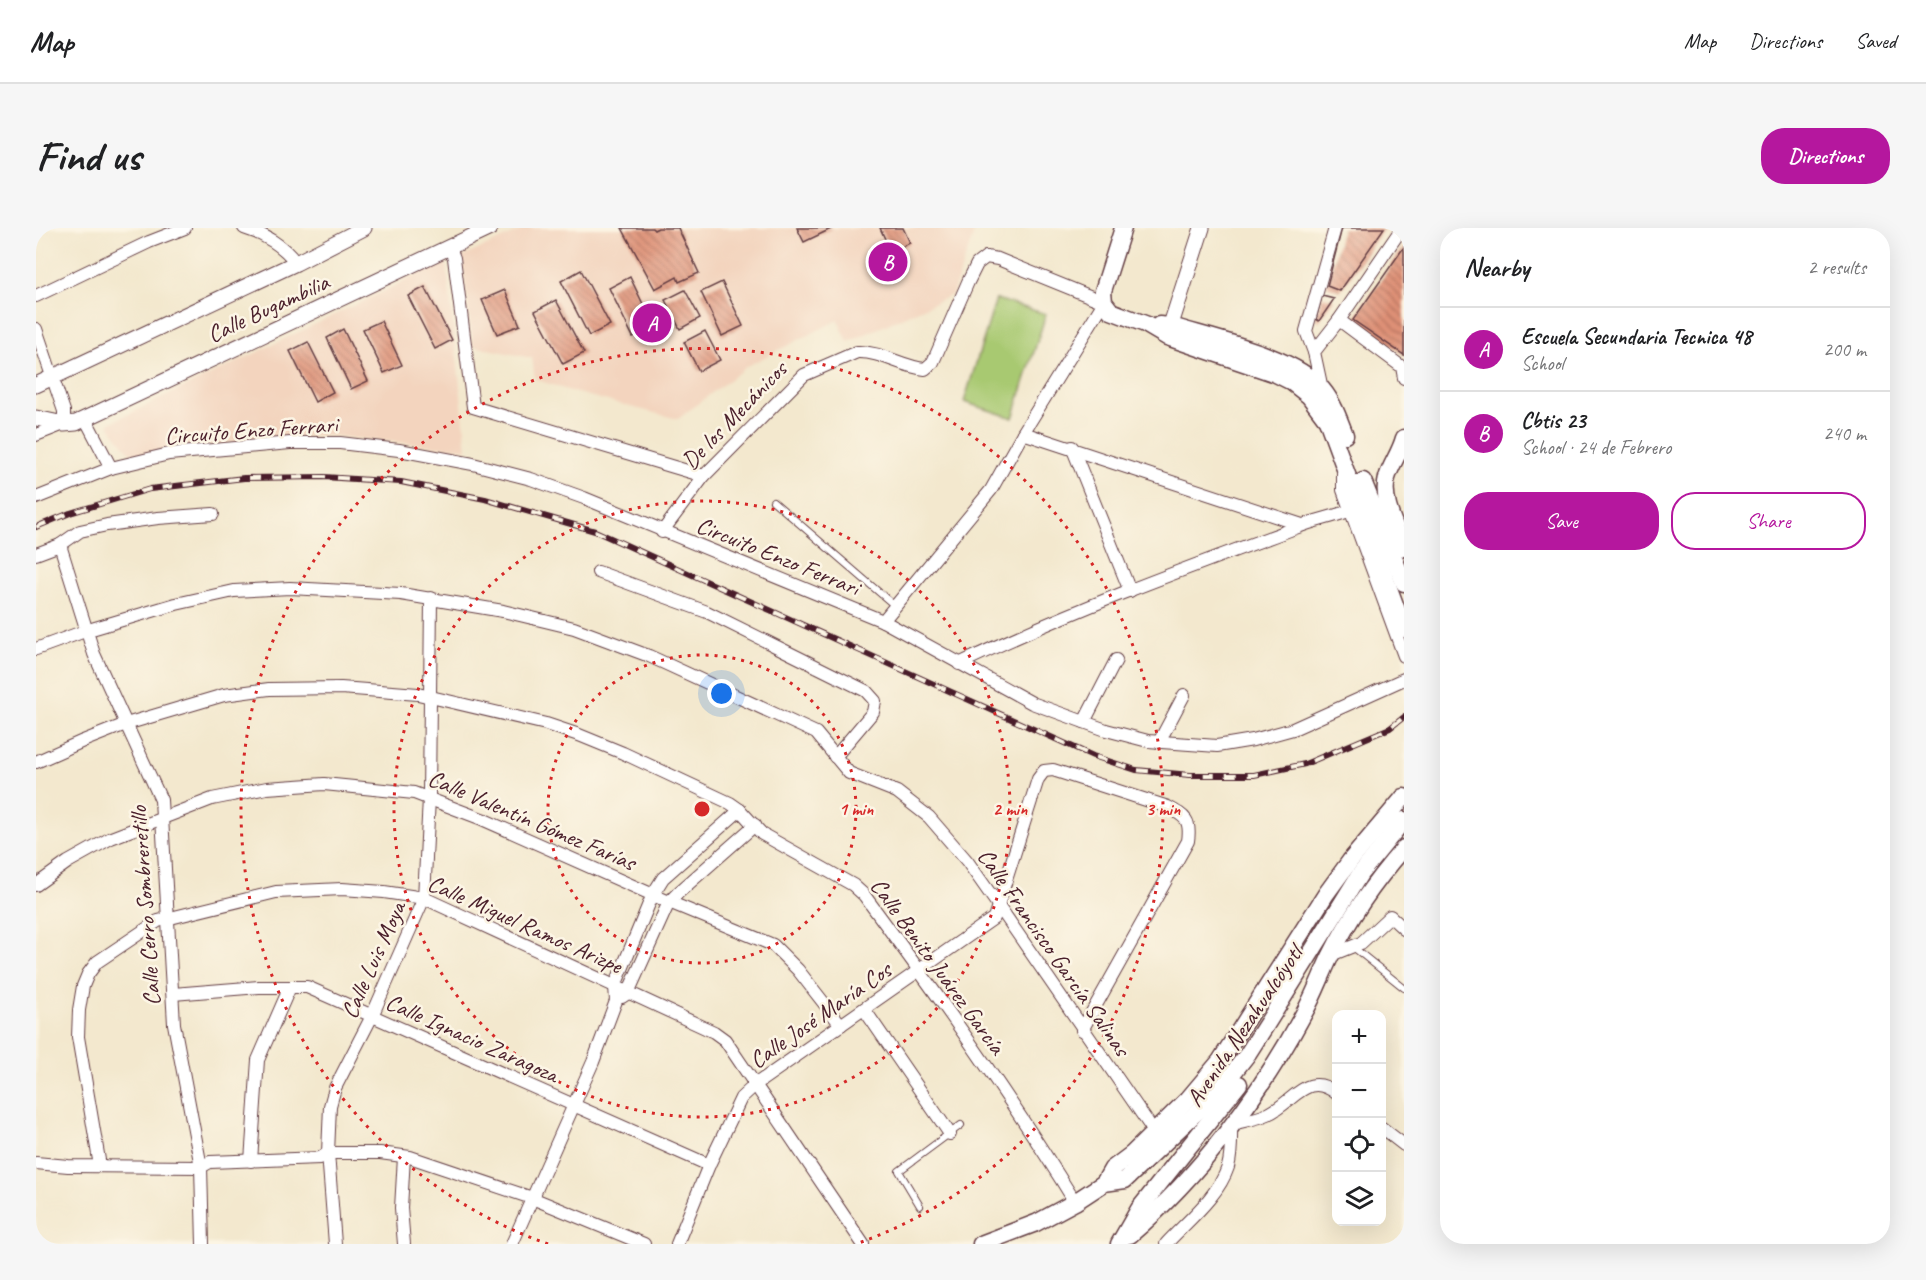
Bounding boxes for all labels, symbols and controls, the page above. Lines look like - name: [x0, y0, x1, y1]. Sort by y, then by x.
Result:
- text: Map: [30, 24, 73, 59]
- text: Map: [1684, 28, 1716, 54]
- text: Directions: [1749, 28, 1822, 54]
- text: Saved: [1855, 28, 1896, 54]
- button: Directions: [1761, 128, 1890, 184]
- text: Find us: [36, 130, 141, 183]
- pin: B: [868, 240, 908, 285]
- text: Nearby: [1464, 251, 1529, 284]
- text: 2 results: [1807, 255, 1866, 280]
- street label: Calle Bugambilia: [202, 266, 335, 349]
- pin: A: [632, 300, 672, 346]
- text: Escuela Secundaria Tecnica 48: [1521, 323, 1752, 351]
- text: A: [1478, 337, 1489, 362]
- text: 200 m: [1823, 337, 1866, 362]
- text: School: [1521, 351, 1564, 376]
- street label: De los Mecánicos: [675, 353, 794, 475]
- text: Cbtis 23: [1521, 407, 1586, 435]
- street label: Circuito Enzo Ferrari: [164, 409, 341, 451]
- text: B: [1478, 421, 1489, 446]
- text: 240 m: [1823, 421, 1866, 446]
- text: School · 24 de Febrero: [1521, 435, 1671, 460]
- button: Save: [1464, 492, 1659, 550]
- button: Share: [1671, 492, 1866, 550]
- street label: Circuito Enzo Ferrari: [692, 510, 866, 603]
- your location: [707, 679, 736, 708]
- street label: Calle Valentín Gómez Farías: [424, 763, 643, 878]
- text: 1 min: [839, 798, 874, 820]
- text: 2 min: [993, 798, 1028, 820]
- text: 3 min: [1146, 798, 1181, 820]
- centre of rings: [692, 799, 712, 819]
- street label: Calle Cerro Sombreretillo: [123, 804, 167, 1007]
- street label: Calle Francisco García Salinas: [971, 842, 1138, 1063]
- street label: Calle Miguel Ramos Arizpe: [423, 868, 629, 981]
- street label: Calle Benito Juárez García: [864, 872, 1013, 1061]
- street label: Calle Luis Moya: [334, 895, 413, 1023]
- street label: Avenida Nezahualcóyotl: [1179, 937, 1311, 1112]
- street label: Calle José María Cos: [743, 953, 899, 1075]
- street label: Calle Ignacio Zaragoza: [381, 987, 565, 1090]
- map controls: [1332, 1010, 1386, 1226]
- button: +: [1332, 1010, 1386, 1064]
- button: −: [1332, 1064, 1386, 1118]
- button: locate: [1332, 1118, 1386, 1172]
- button: layers: [1332, 1172, 1386, 1226]

